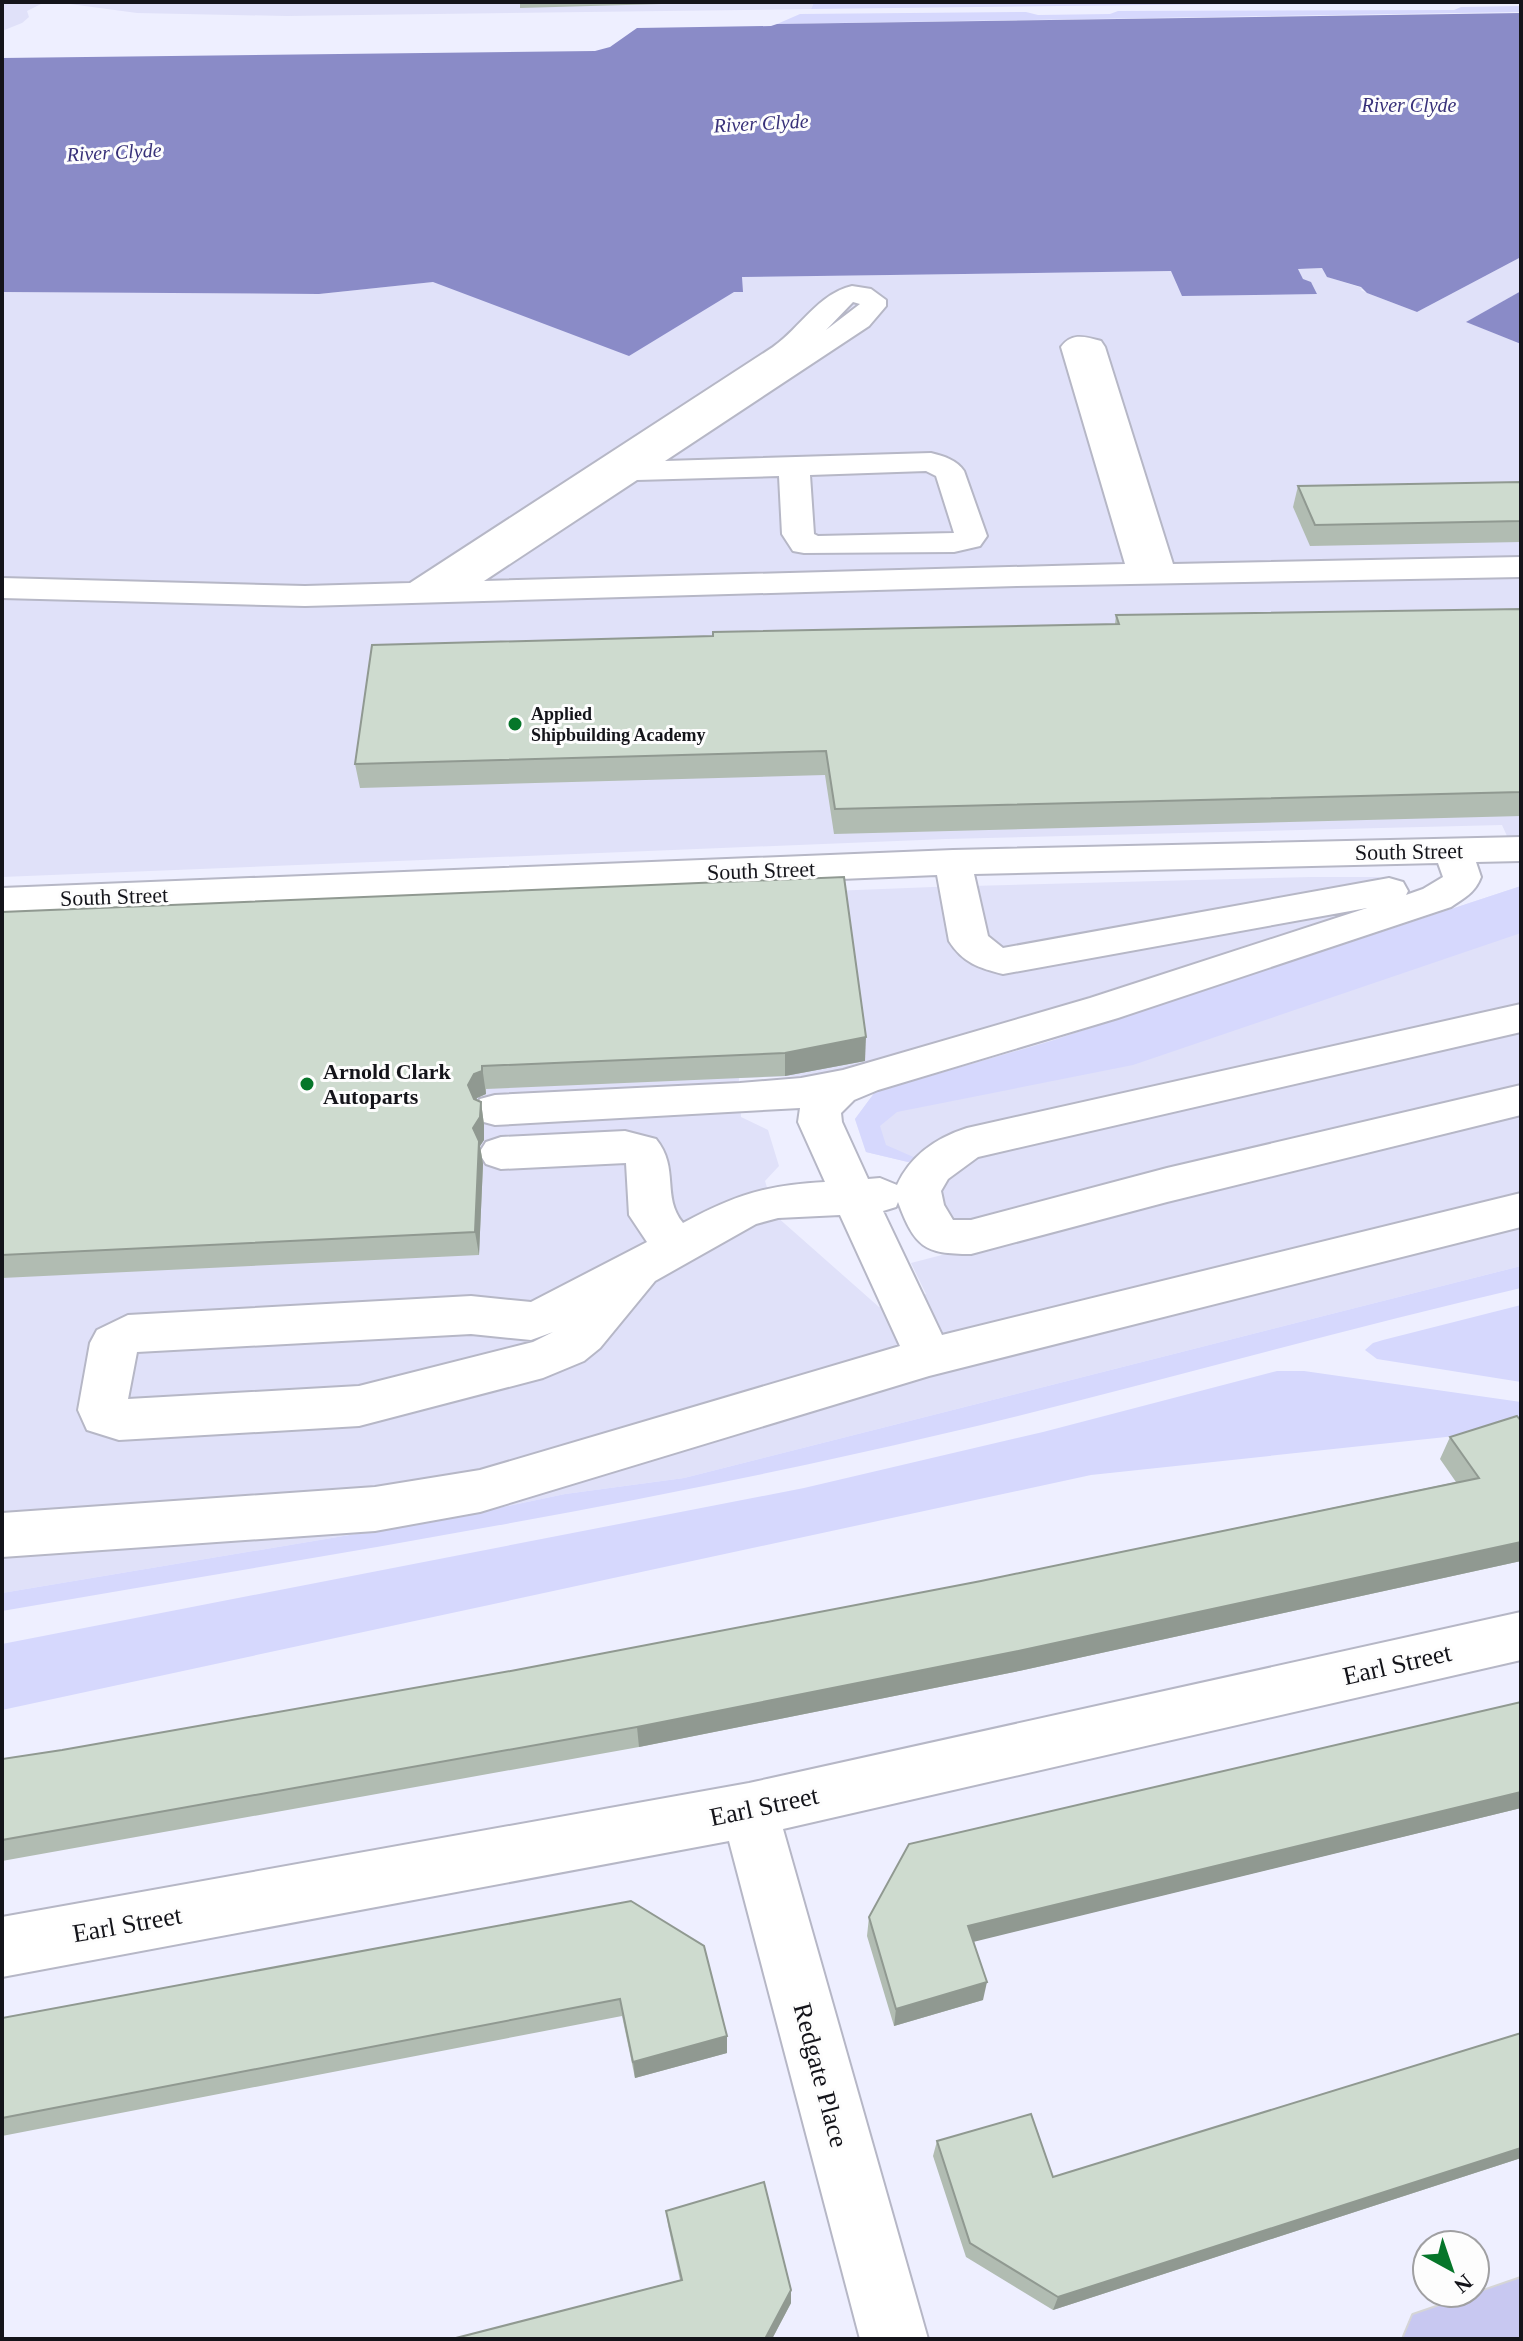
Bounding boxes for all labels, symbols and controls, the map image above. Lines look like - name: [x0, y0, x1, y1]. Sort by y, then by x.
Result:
- water label: River Clyde: [1361, 94, 1457, 117]
- water label: River Clyde: [712, 110, 809, 138]
- water label: River Clyde: [65, 139, 162, 167]
- place label: Applied Shipbuilding Academy: [531, 704, 706, 745]
- marker: Applied Shipbuilding Academy: [506, 715, 524, 733]
- street label: South Street: [1355, 838, 1463, 865]
- street label: South Street: [707, 856, 816, 885]
- street label: South Street: [60, 882, 169, 911]
- place label: Arnold Clark Autoparts: [323, 1059, 452, 1109]
- marker: Arnold Clark Autoparts: [298, 1075, 316, 1093]
- street label: Earl Street: [1340, 1638, 1455, 1691]
- street label: Earl Street: [707, 1781, 822, 1832]
- street label: Earl Street: [70, 1900, 185, 1948]
- street label: Redgate Place: [787, 2000, 854, 2150]
- north arrow: [1411, 2229, 1491, 2309]
- text: N: [1449, 2269, 1478, 2299]

